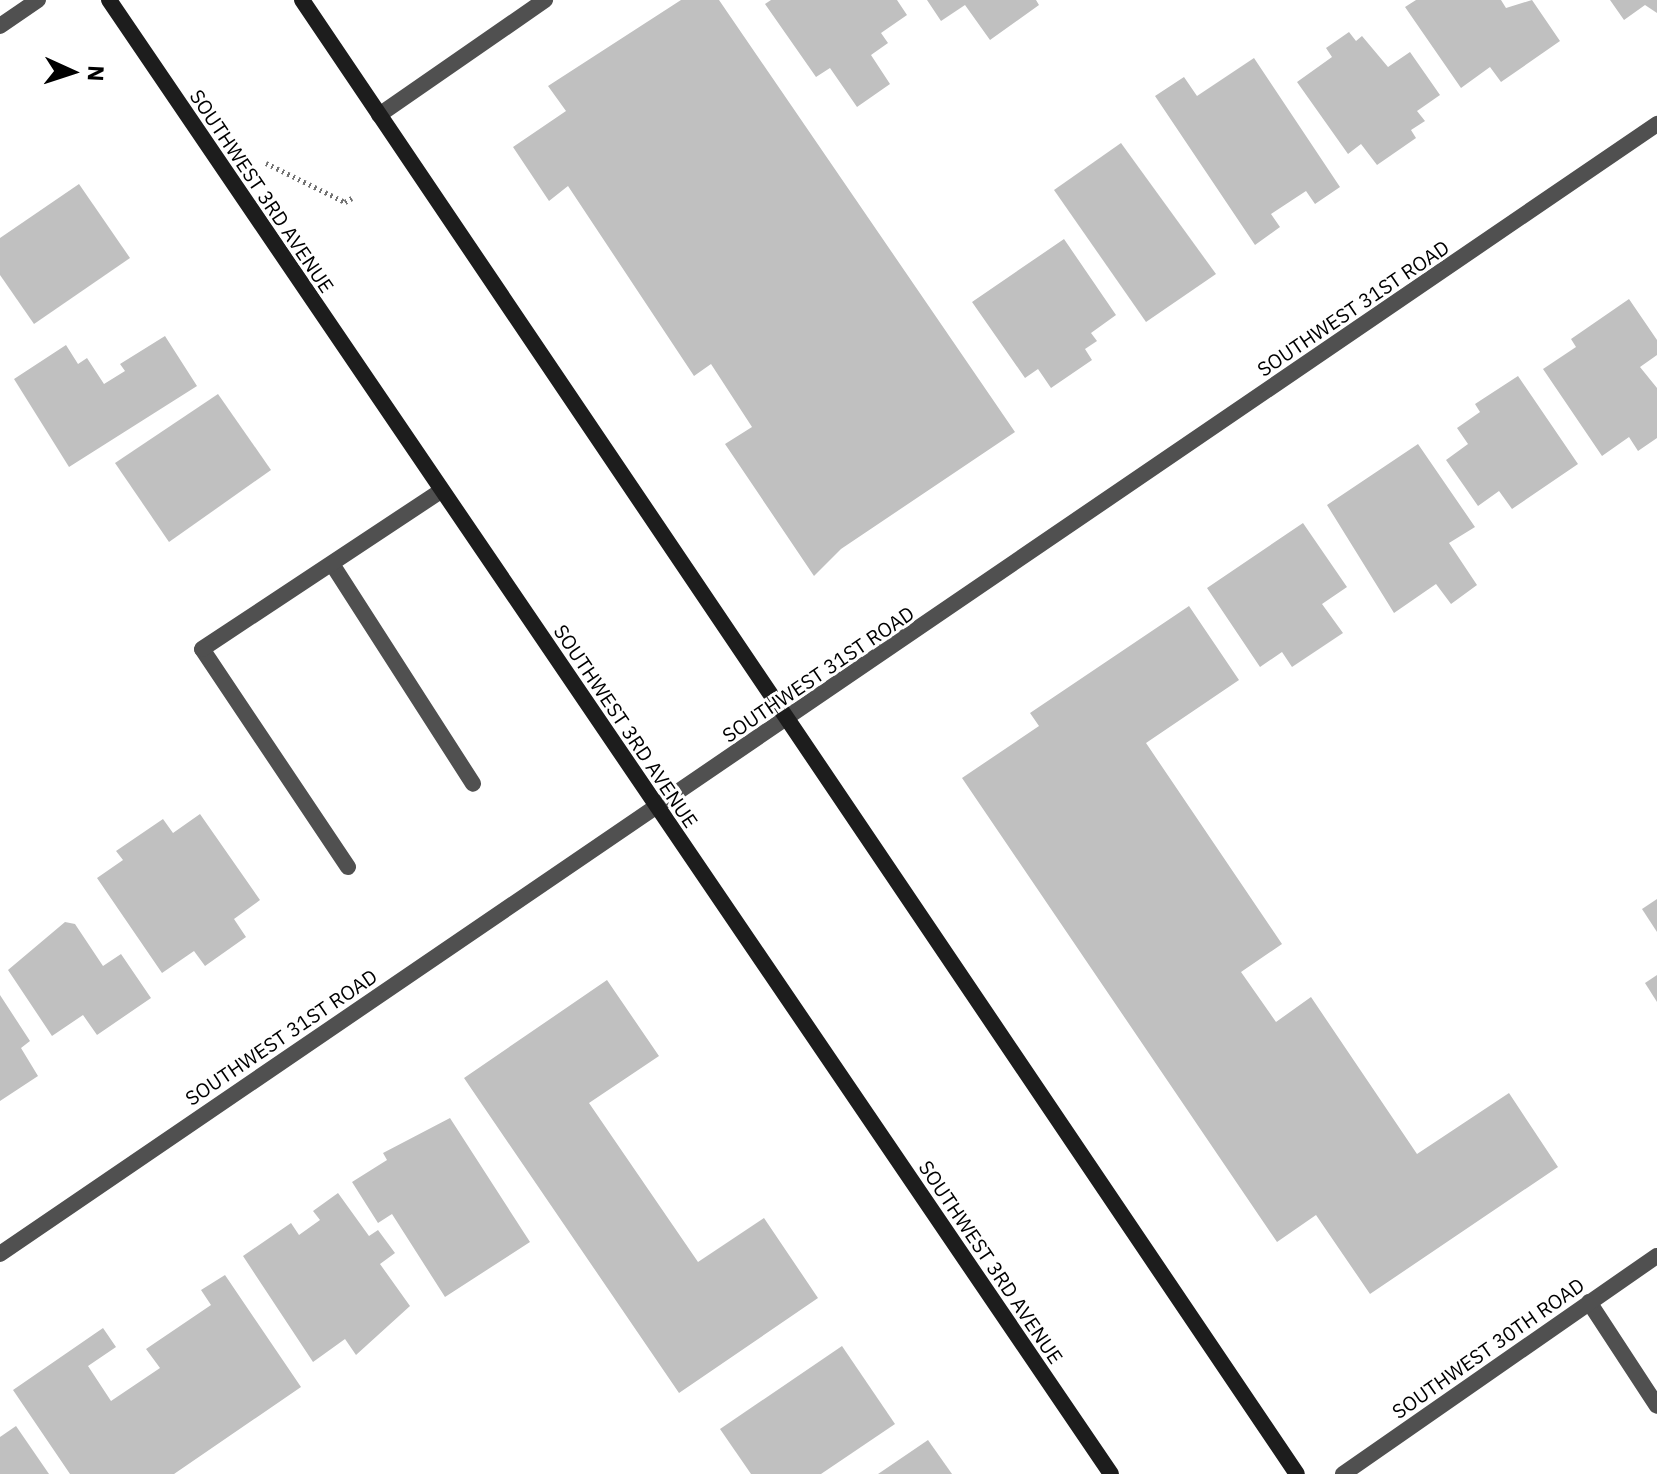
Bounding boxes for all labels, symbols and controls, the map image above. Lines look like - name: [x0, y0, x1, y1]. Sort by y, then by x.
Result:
- north arrow: [32, 32, 112, 112]
- text: N: [82, 65, 111, 82]
- street label: SOUTHWEST 3RD AVENUE: [185, 85, 339, 297]
- street label: SOUTHWEST 31ST ROAD: [1253, 235, 1453, 381]
- street label: SOUTHWEST 31ST ROAD: [718, 601, 918, 747]
- street label: SOUTHWEST 3RD AVENUE: [549, 620, 703, 832]
- street label: SOUTHWEST 31ST ROAD: [181, 964, 381, 1110]
- street label: SOUTHWEST 3RD AVENUE: [914, 1156, 1068, 1368]
- street label: SOUTHWEST 30TH ROAD: [1387, 1273, 1589, 1423]

